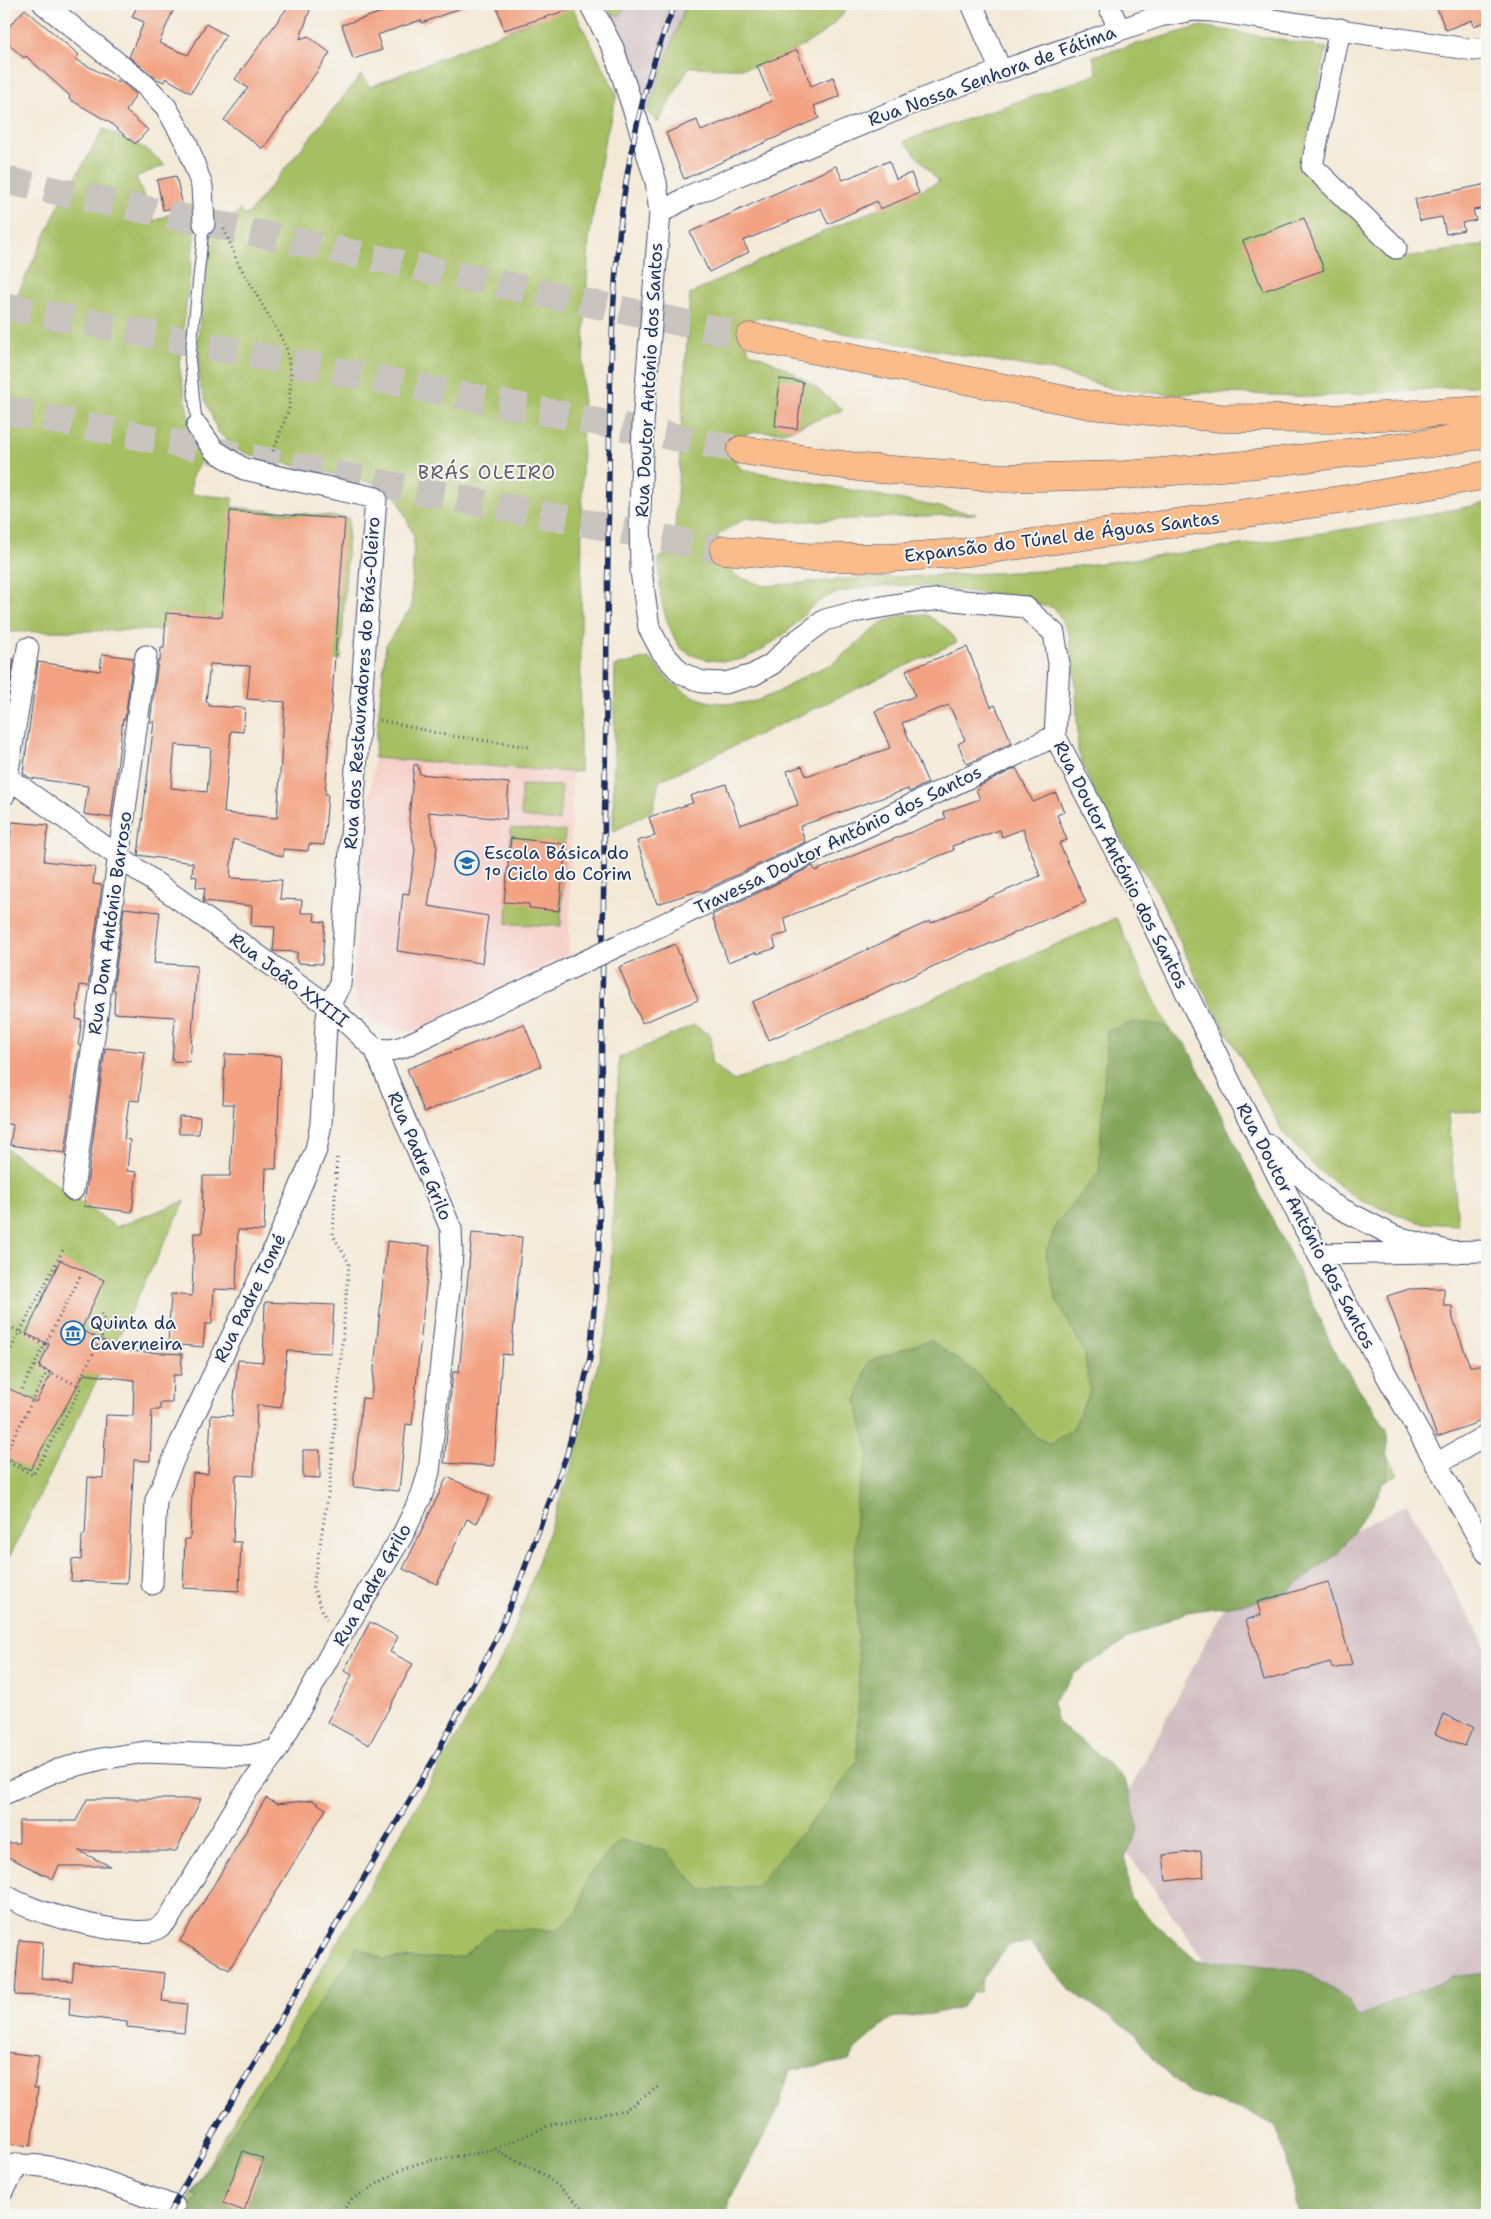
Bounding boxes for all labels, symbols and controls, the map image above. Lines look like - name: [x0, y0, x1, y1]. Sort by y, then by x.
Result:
- street label: Rua Nossa Senhora de Fátima: [865, 20, 1119, 132]
- street label: Rua Doutor António dos Santos: [630, 242, 668, 518]
- district label: BRÁS OLEIRO: [418, 459, 556, 485]
- street label: Expansão do Túnel de Águas Santas: [903, 506, 1221, 568]
- street label: Rua dos Restauradores do Brás-Oleiro: [338, 516, 386, 850]
- street label: Rua Doutor António dos Santos: [1048, 737, 1194, 993]
- street label: Travessa Doutor António dos Santos: [690, 760, 986, 920]
- street label: Rua Dom António Barroso: [82, 810, 138, 1036]
- place label: Escola Básica do 1º Ciclo do Corim: [484, 841, 632, 886]
- school or university icon: Escola Básica do 1º Ciclo do Corim: [454, 850, 480, 876]
- street label: Rua João XXIII: [225, 927, 353, 1033]
- street label: Rua Padre Grilo: [382, 1088, 458, 1224]
- street label: Rua Doutor António dos Santos: [1231, 1099, 1381, 1353]
- street label: Rua Padre Tomé: [208, 1230, 292, 1366]
- place label: Quinta da Caverneira: [90, 1311, 183, 1356]
- museum icon: Quinta da Caverneira: [60, 1320, 86, 1346]
- street label: Rua Padre Grilo: [327, 1519, 417, 1651]

